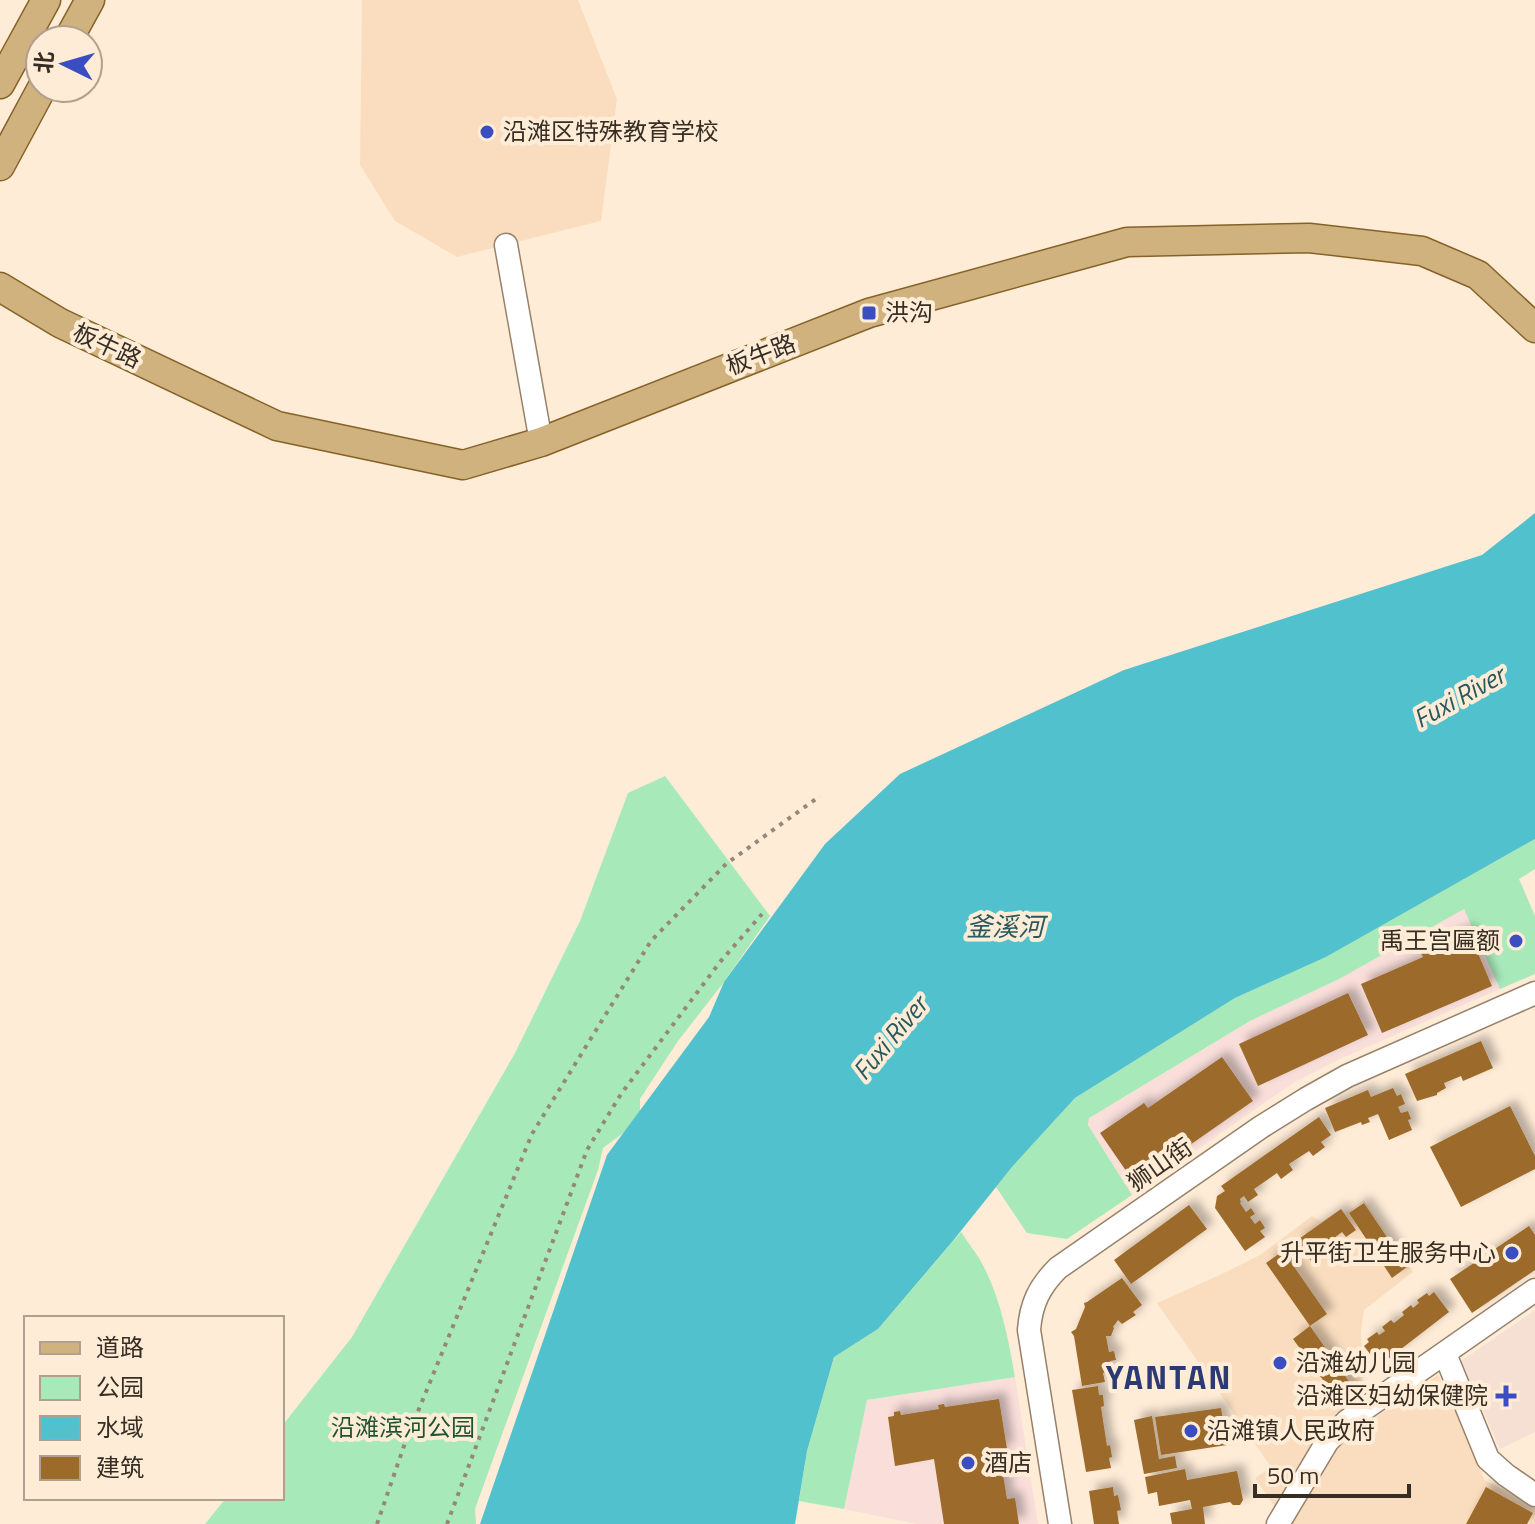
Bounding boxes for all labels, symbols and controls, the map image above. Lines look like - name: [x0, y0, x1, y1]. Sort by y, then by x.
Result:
- north arrow: [24, 24, 104, 104]
- text: 北: [26, 50, 62, 75]
- place label: 沿滩区特殊教育学校: [503, 113, 719, 149]
- marker: 沿滩区特殊教育学校: [478, 123, 496, 141]
- place label: 洪沟: [885, 294, 933, 330]
- marker: 洪沟: [860, 304, 878, 322]
- street label: 板牛路: [67, 314, 148, 377]
- street label: 板牛路: [721, 324, 801, 384]
- water label: Fuxi River: [1406, 654, 1514, 738]
- water label: 釜溪河: [966, 907, 1049, 946]
- place label: 禹王宫匾额: [1380, 922, 1500, 958]
- marker: 禹王宫匾额: [1507, 932, 1525, 950]
- water label: Fuxi River: [843, 985, 938, 1088]
- street label: 狮山街: [1120, 1129, 1199, 1200]
- place label: 升平街卫生服务中心: [1280, 1234, 1496, 1270]
- marker: 升平街卫生服务中心: [1503, 1244, 1521, 1262]
- legend: [24, 1316, 284, 1500]
- text: 道路: [96, 1329, 144, 1365]
- place label: 沿滩幼儿园: [1296, 1344, 1416, 1380]
- district label: YANTAN: [1106, 1353, 1232, 1401]
- marker: 沿滩幼儿园: [1271, 1354, 1289, 1372]
- text: 公园: [96, 1369, 144, 1405]
- place label: 沿滩区妇幼保健院: [1296, 1377, 1488, 1413]
- marker: 沿滩区妇幼保健院: [1495, 1385, 1517, 1407]
- text: 水域: [96, 1409, 144, 1445]
- park label: 沿滩滨河公园: [331, 1409, 475, 1445]
- place label: 沿滩镇人民政府: [1207, 1412, 1375, 1448]
- marker: 沿滩镇人民政府: [1182, 1422, 1200, 1440]
- place label: 酒店: [984, 1444, 1032, 1480]
- scale bar: [1255, 1448, 1409, 1498]
- text: 建筑: [96, 1449, 144, 1485]
- marker: 酒店: [959, 1454, 977, 1472]
- text: 50 m: [1267, 1457, 1319, 1493]

